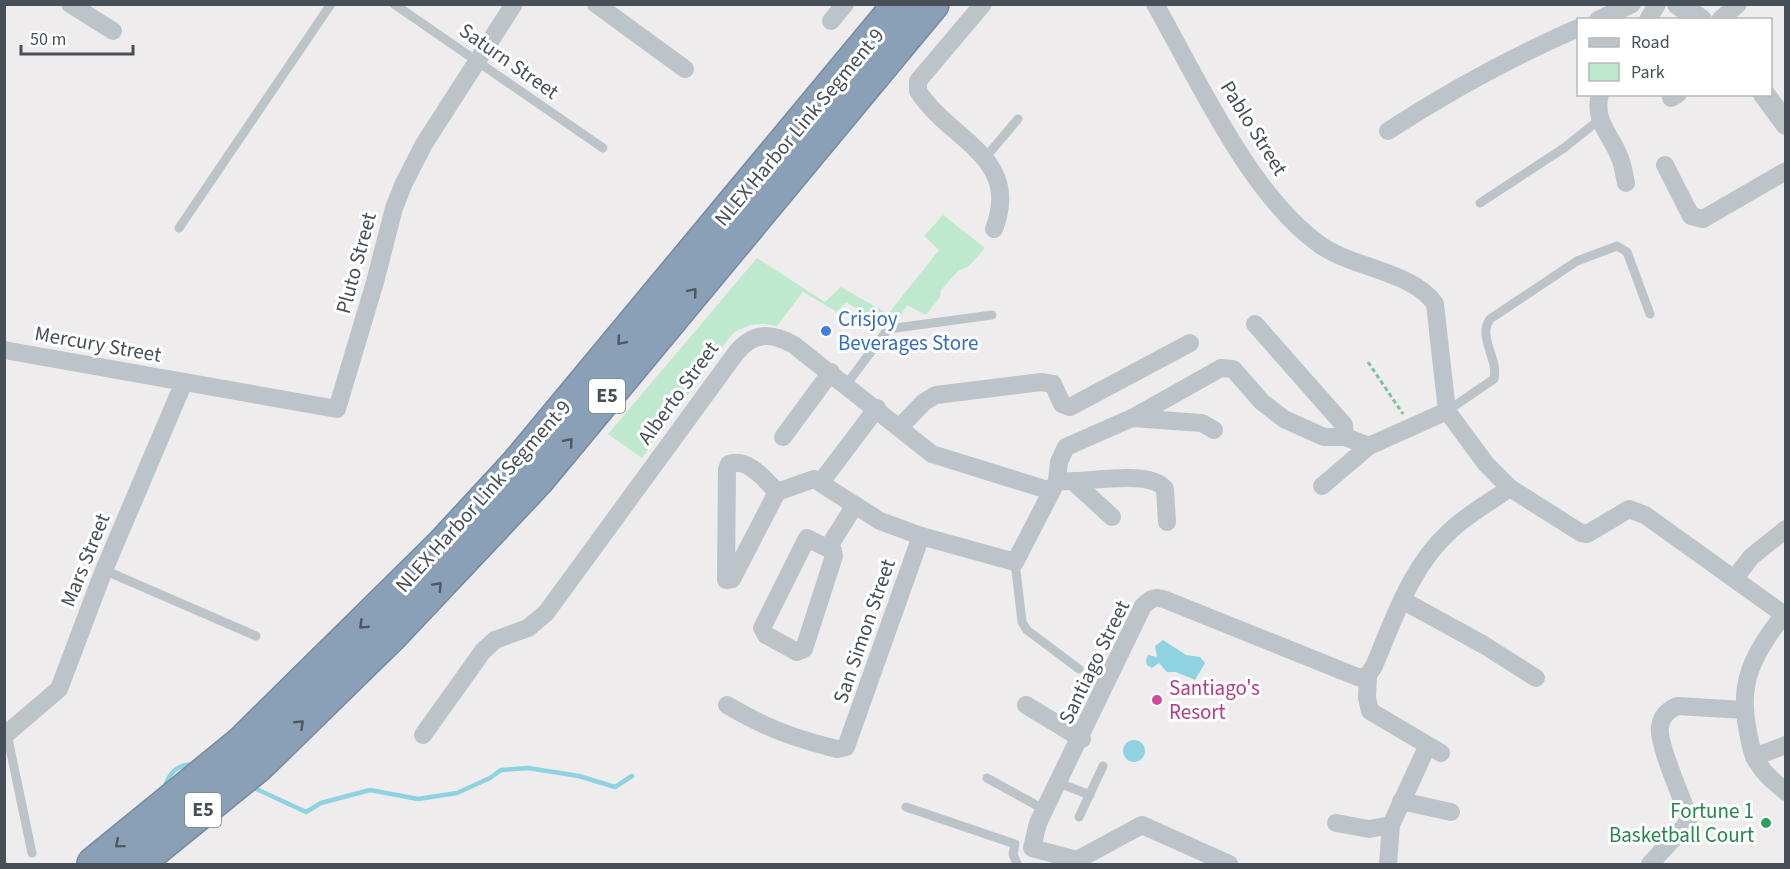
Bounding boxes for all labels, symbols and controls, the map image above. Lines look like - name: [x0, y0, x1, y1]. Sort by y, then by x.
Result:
- street label: Saturn Street: [453, 16, 565, 106]
- scale bar: [21, 18, 134, 56]
- legend: [1577, 18, 1772, 96]
- street label: NLEX Harbor Link Segment 9: [707, 21, 891, 233]
- text: 50 m: [30, 27, 66, 52]
- text: Road: [1631, 30, 1670, 55]
- text: Park: [1631, 60, 1665, 85]
- street label: Pablo Street: [1213, 75, 1295, 181]
- street label: Pluto Street: [328, 209, 384, 317]
- one-way arrow: [686, 287, 697, 298]
- place label: Crisjoy Beverages Store: [838, 304, 979, 358]
- street label: Mercury Street: [32, 318, 164, 370]
- marker: Crisjoy Beverages Store: [819, 324, 833, 338]
- one-way arrow: [617, 334, 628, 345]
- street label: Alberto Street: [630, 335, 726, 451]
- road number: E5: [589, 379, 625, 413]
- street label: NLEX Harbor Link Segment 9: [388, 393, 578, 599]
- one-way arrow: [562, 438, 573, 449]
- street label: Mars Street: [53, 509, 117, 611]
- street label: San Simon Street: [825, 555, 903, 707]
- one-way arrow: [430, 582, 441, 593]
- street label: Santiago Street: [1051, 595, 1137, 729]
- one-way arrow: [360, 618, 370, 629]
- place label: Santiago's Resort: [1169, 673, 1260, 727]
- marker: Santiago's Resort: [1150, 693, 1164, 707]
- one-way arrow: [293, 721, 304, 732]
- road number: E5: [185, 793, 221, 827]
- place label: Fortune 1 Basketball Court: [1609, 796, 1754, 850]
- marker: Fortune 1 Basketball Court: [1759, 816, 1773, 830]
- one-way arrow: [115, 837, 126, 848]

